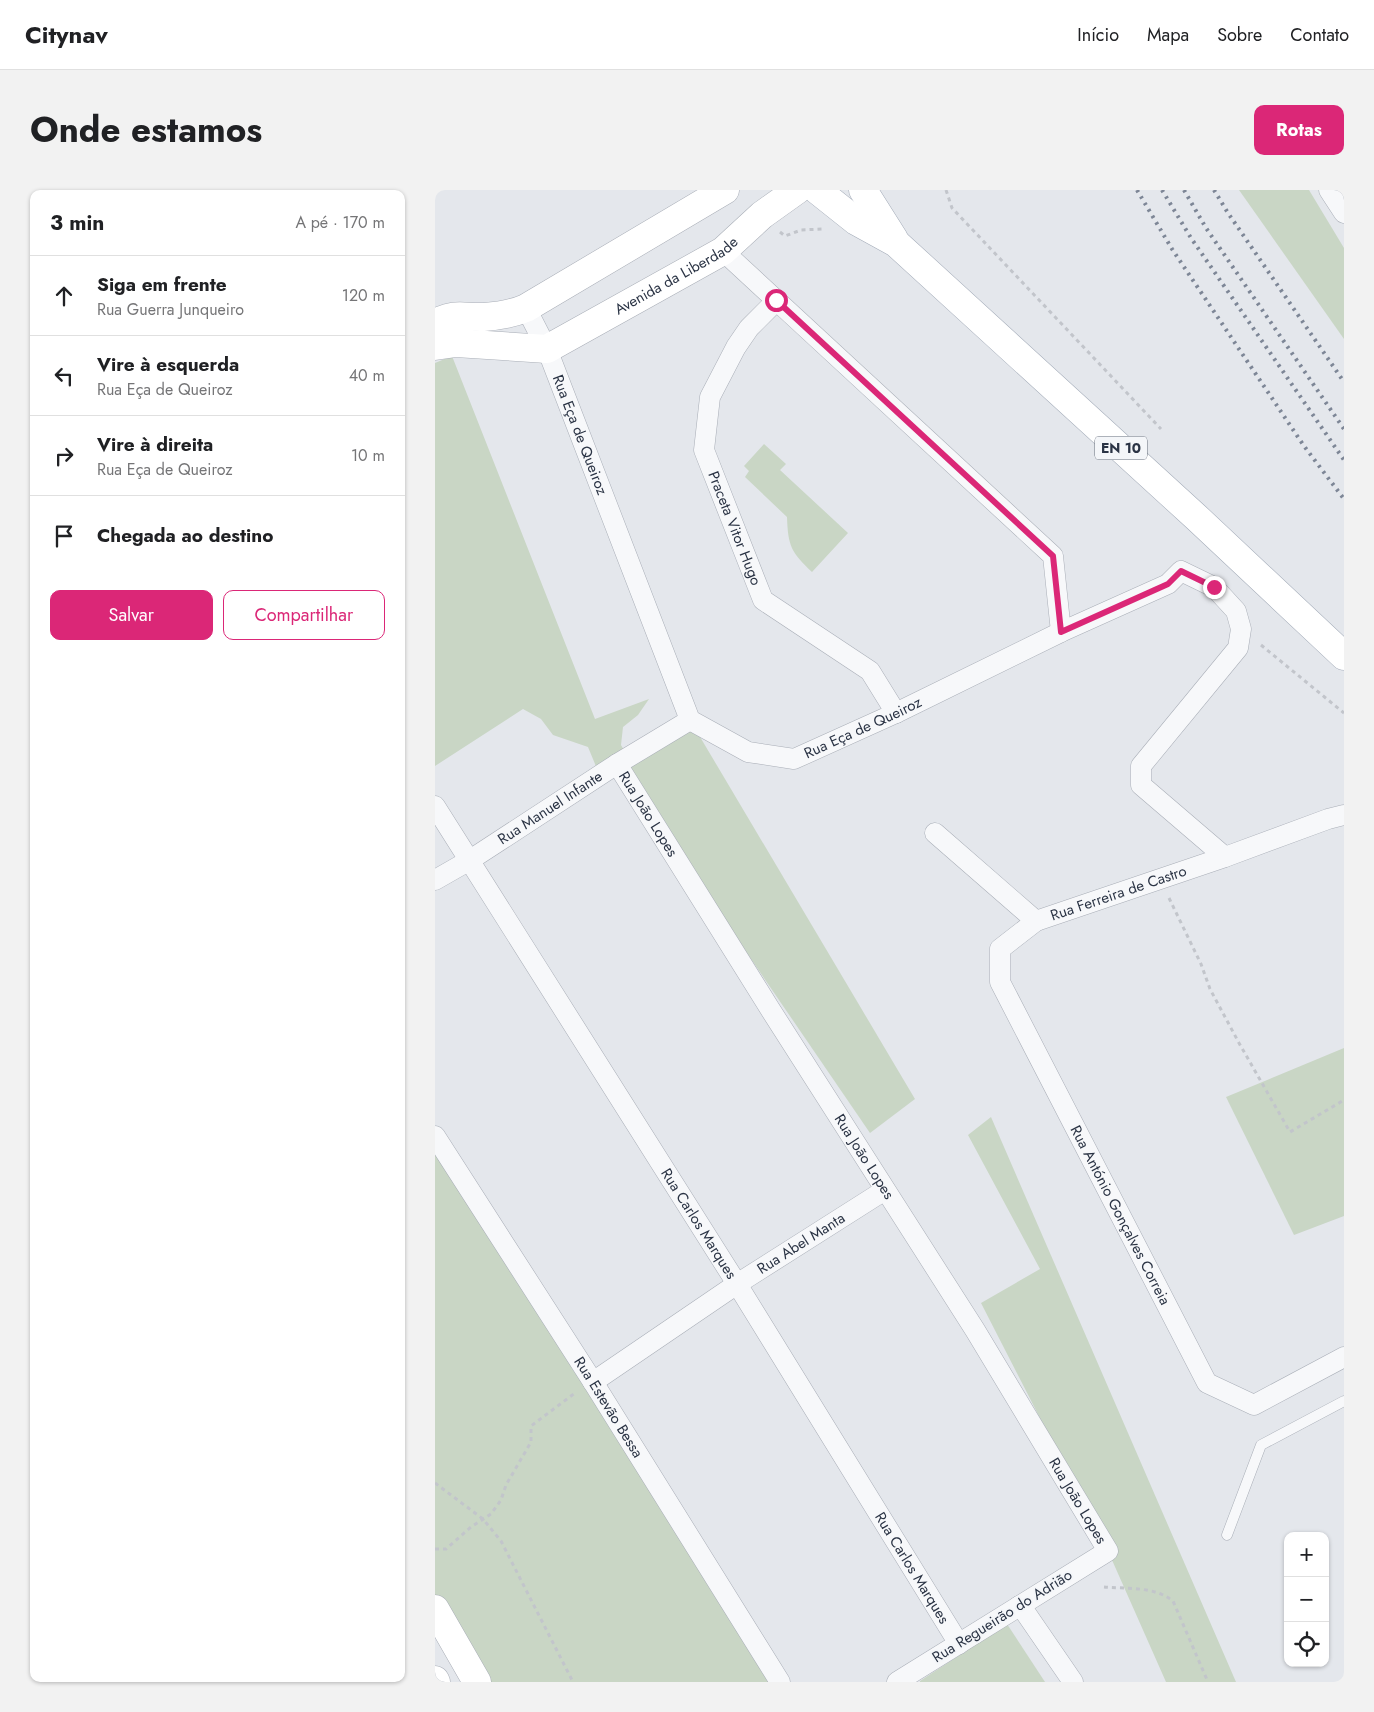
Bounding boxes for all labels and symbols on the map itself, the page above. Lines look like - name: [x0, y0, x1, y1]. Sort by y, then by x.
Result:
- street label: Avenida da Liberdade: [610, 231, 743, 320]
- route start: [765, 289, 788, 312]
- street label: Rua Eça de Queiroz: [547, 371, 613, 498]
- road number: EN 10: [1095, 437, 1147, 460]
- street label: Praceta Vitor Hugo: [702, 468, 767, 589]
- route end: [1203, 576, 1226, 599]
- street label: Rua Eça de Queiroz: [800, 691, 925, 764]
- street label: Rua Manuel Infante: [493, 765, 607, 850]
- street label: Rua João Lopes: [613, 767, 683, 861]
- street label: Rua Ferreira de Castro: [1047, 860, 1189, 926]
- street label: Rua João Lopes: [829, 1110, 900, 1203]
- street label: Rua António Gonçalves Correia: [1065, 1121, 1176, 1309]
- street label: Rua Carlos Marques: [656, 1164, 742, 1283]
- street label: Rua Abel Manta: [753, 1207, 849, 1280]
- street label: Rua Estevão Bessa: [569, 1352, 649, 1462]
- street label: Rua João Lopes: [1043, 1453, 1112, 1548]
- street label: Rua Carlos Marques: [869, 1508, 955, 1628]
- street label: Rua Regueirão do Adrião: [928, 1564, 1076, 1668]

